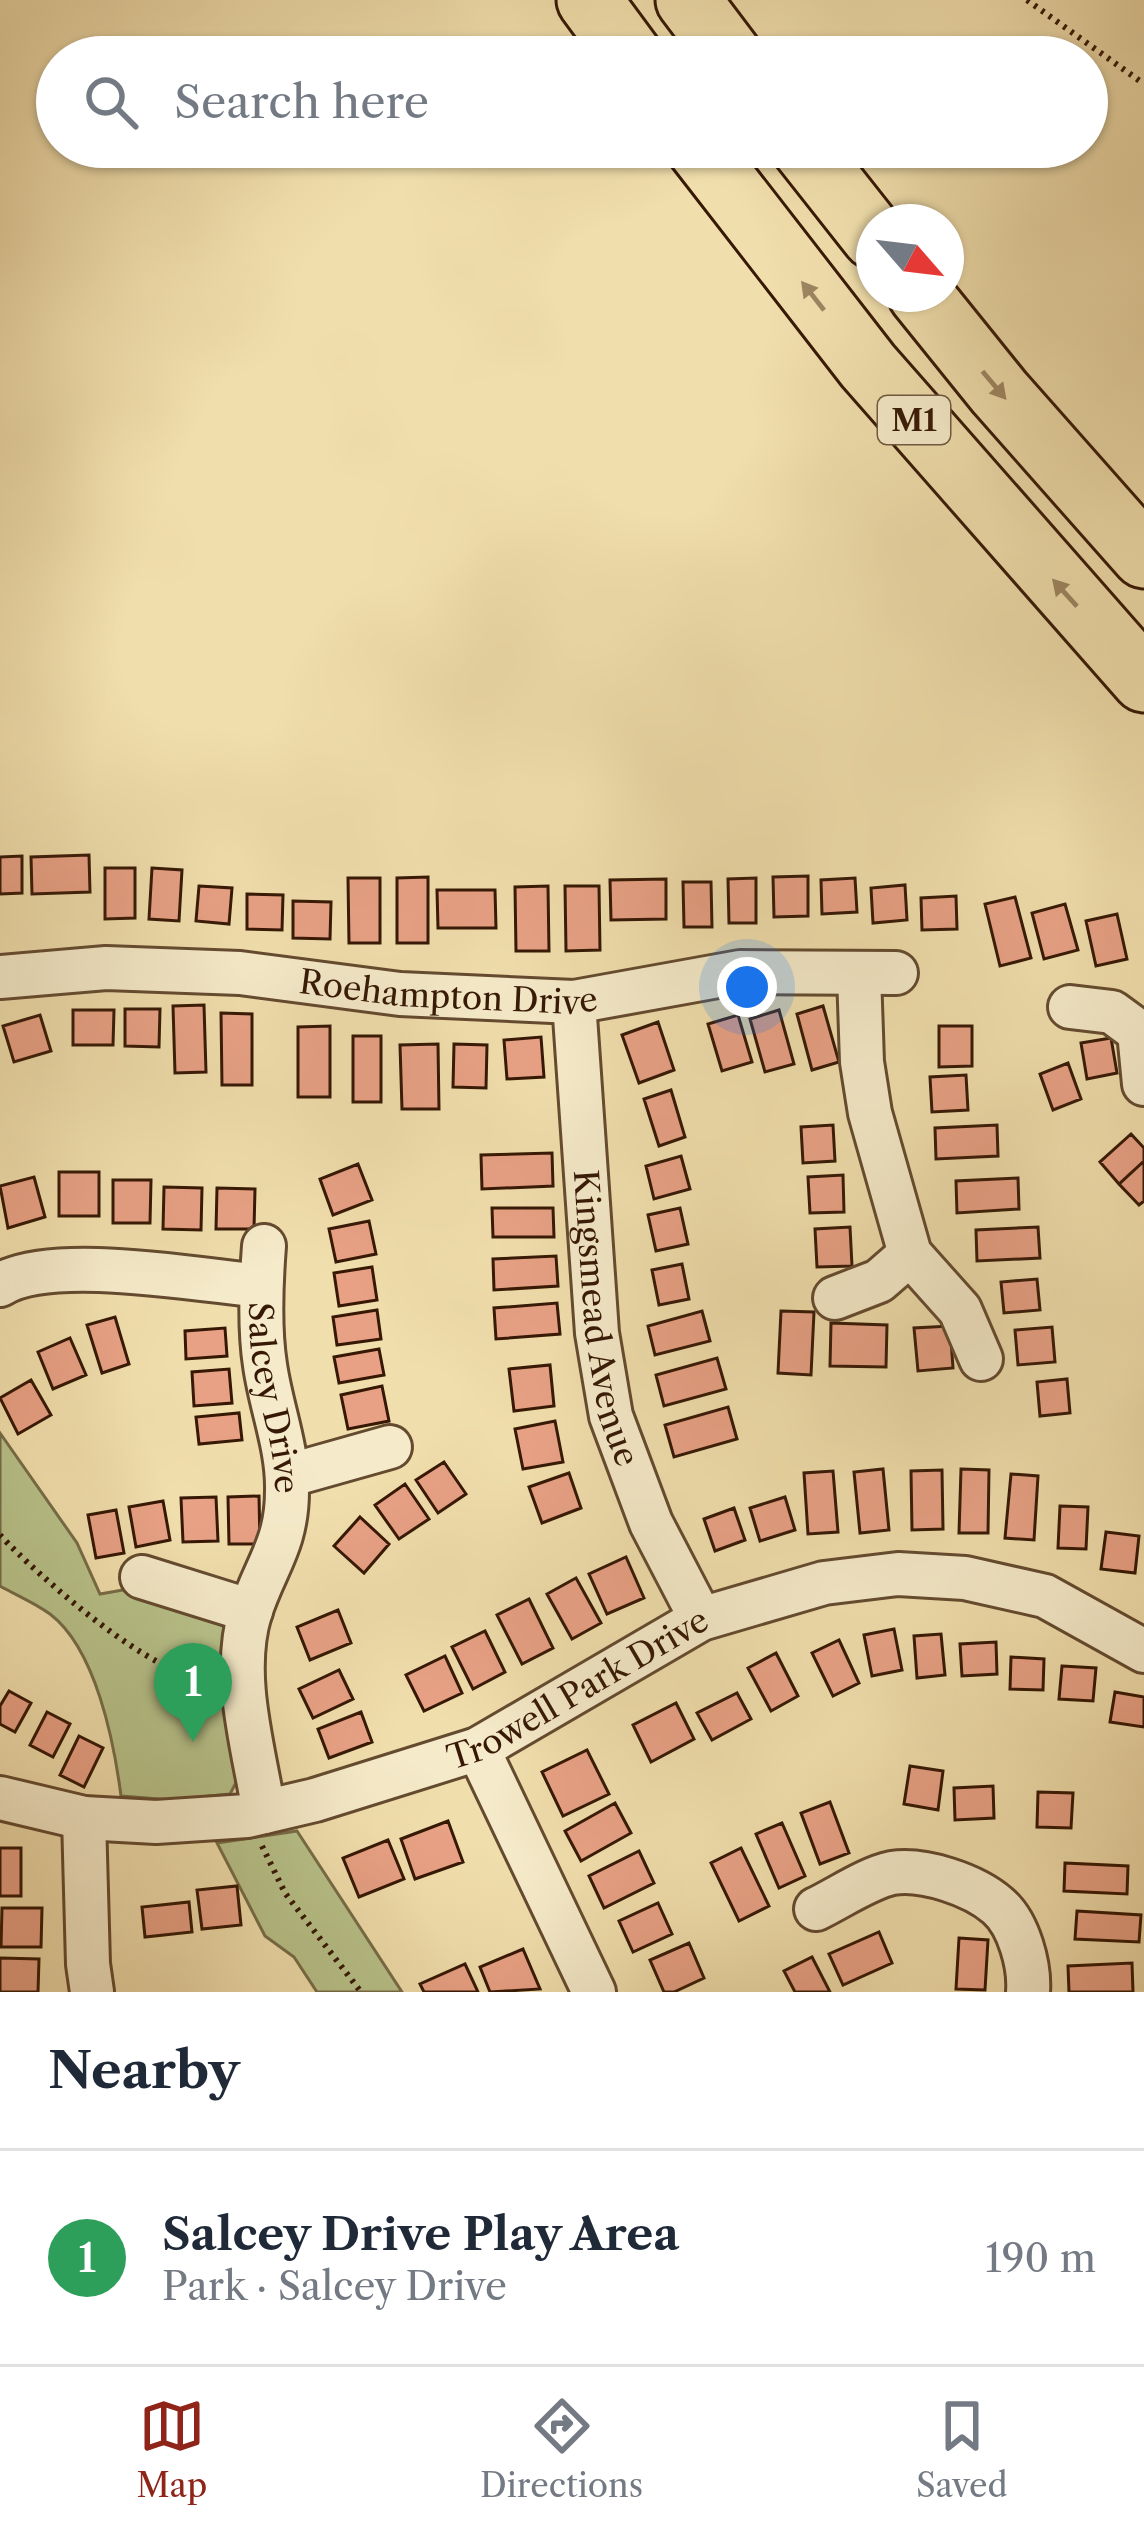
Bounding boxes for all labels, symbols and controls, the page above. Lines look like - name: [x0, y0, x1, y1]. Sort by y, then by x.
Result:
- search box: [36, 36, 1108, 168]
- icon: search: [78, 69, 144, 135]
- text: Search here: [174, 74, 429, 130]
- north arrow: [856, 204, 964, 312]
- one-way arrow: [801, 280, 826, 311]
- one-way arrow: [980, 370, 1006, 400]
- road number: M1: [878, 396, 950, 444]
- one-way arrow: [1052, 579, 1079, 608]
- your location: [717, 957, 777, 1017]
- street label: Roehampton Drive: [297, 960, 601, 1023]
- street label: Kingsmead Avenue: [565, 1168, 648, 1472]
- street label: Salcey Drive: [241, 1302, 308, 1494]
- street label: Trowell Park Drive: [442, 1599, 715, 1778]
- pin: 1: [154, 1643, 232, 1742]
- text: Nearby: [48, 2039, 240, 2101]
- text: Salcey Drive Play Area: [162, 2206, 679, 2262]
- text: 1: [78, 2234, 96, 2282]
- text: 190 m: [985, 2234, 1096, 2282]
- text: Park · Salcey Drive: [162, 2262, 507, 2310]
- tab: Map: [136, 2393, 207, 2506]
- tab: Directions: [480, 2393, 643, 2506]
- tab: Saved: [916, 2393, 1008, 2506]

